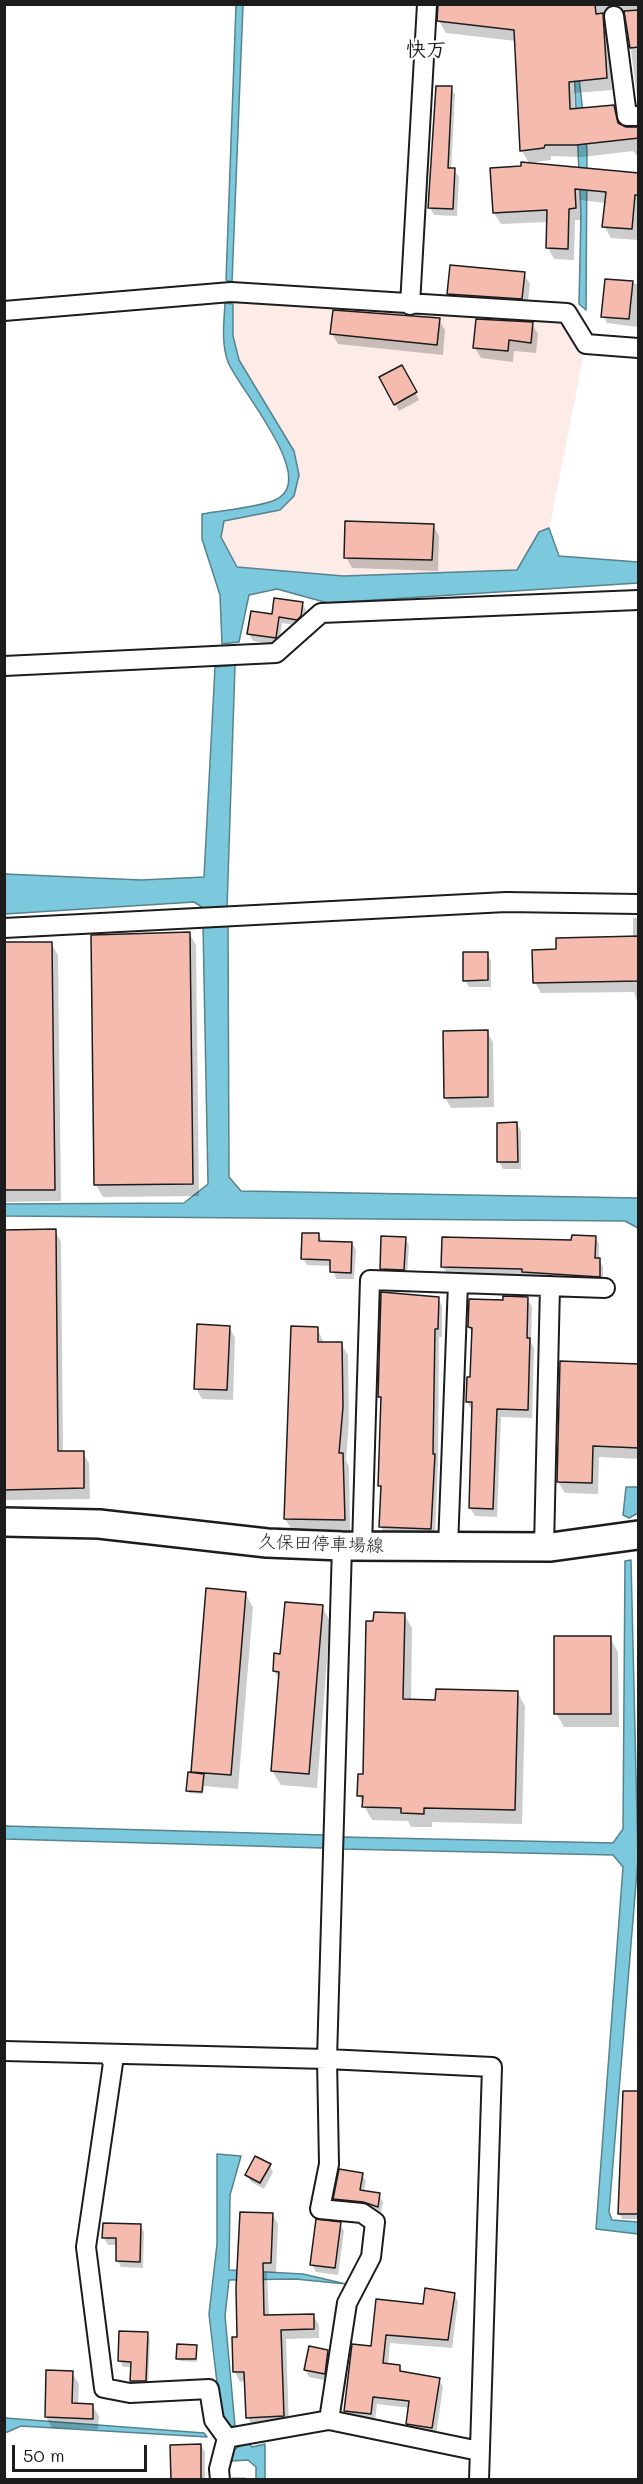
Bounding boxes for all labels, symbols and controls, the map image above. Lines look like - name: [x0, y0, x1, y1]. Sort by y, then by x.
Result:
- district label: 快万: [406, 38, 446, 62]
- street label: 久保田停車場線: [258, 1531, 384, 1557]
- scale bar: [15, 2433, 150, 2471]
- text: 50 m: [23, 2443, 65, 2467]

